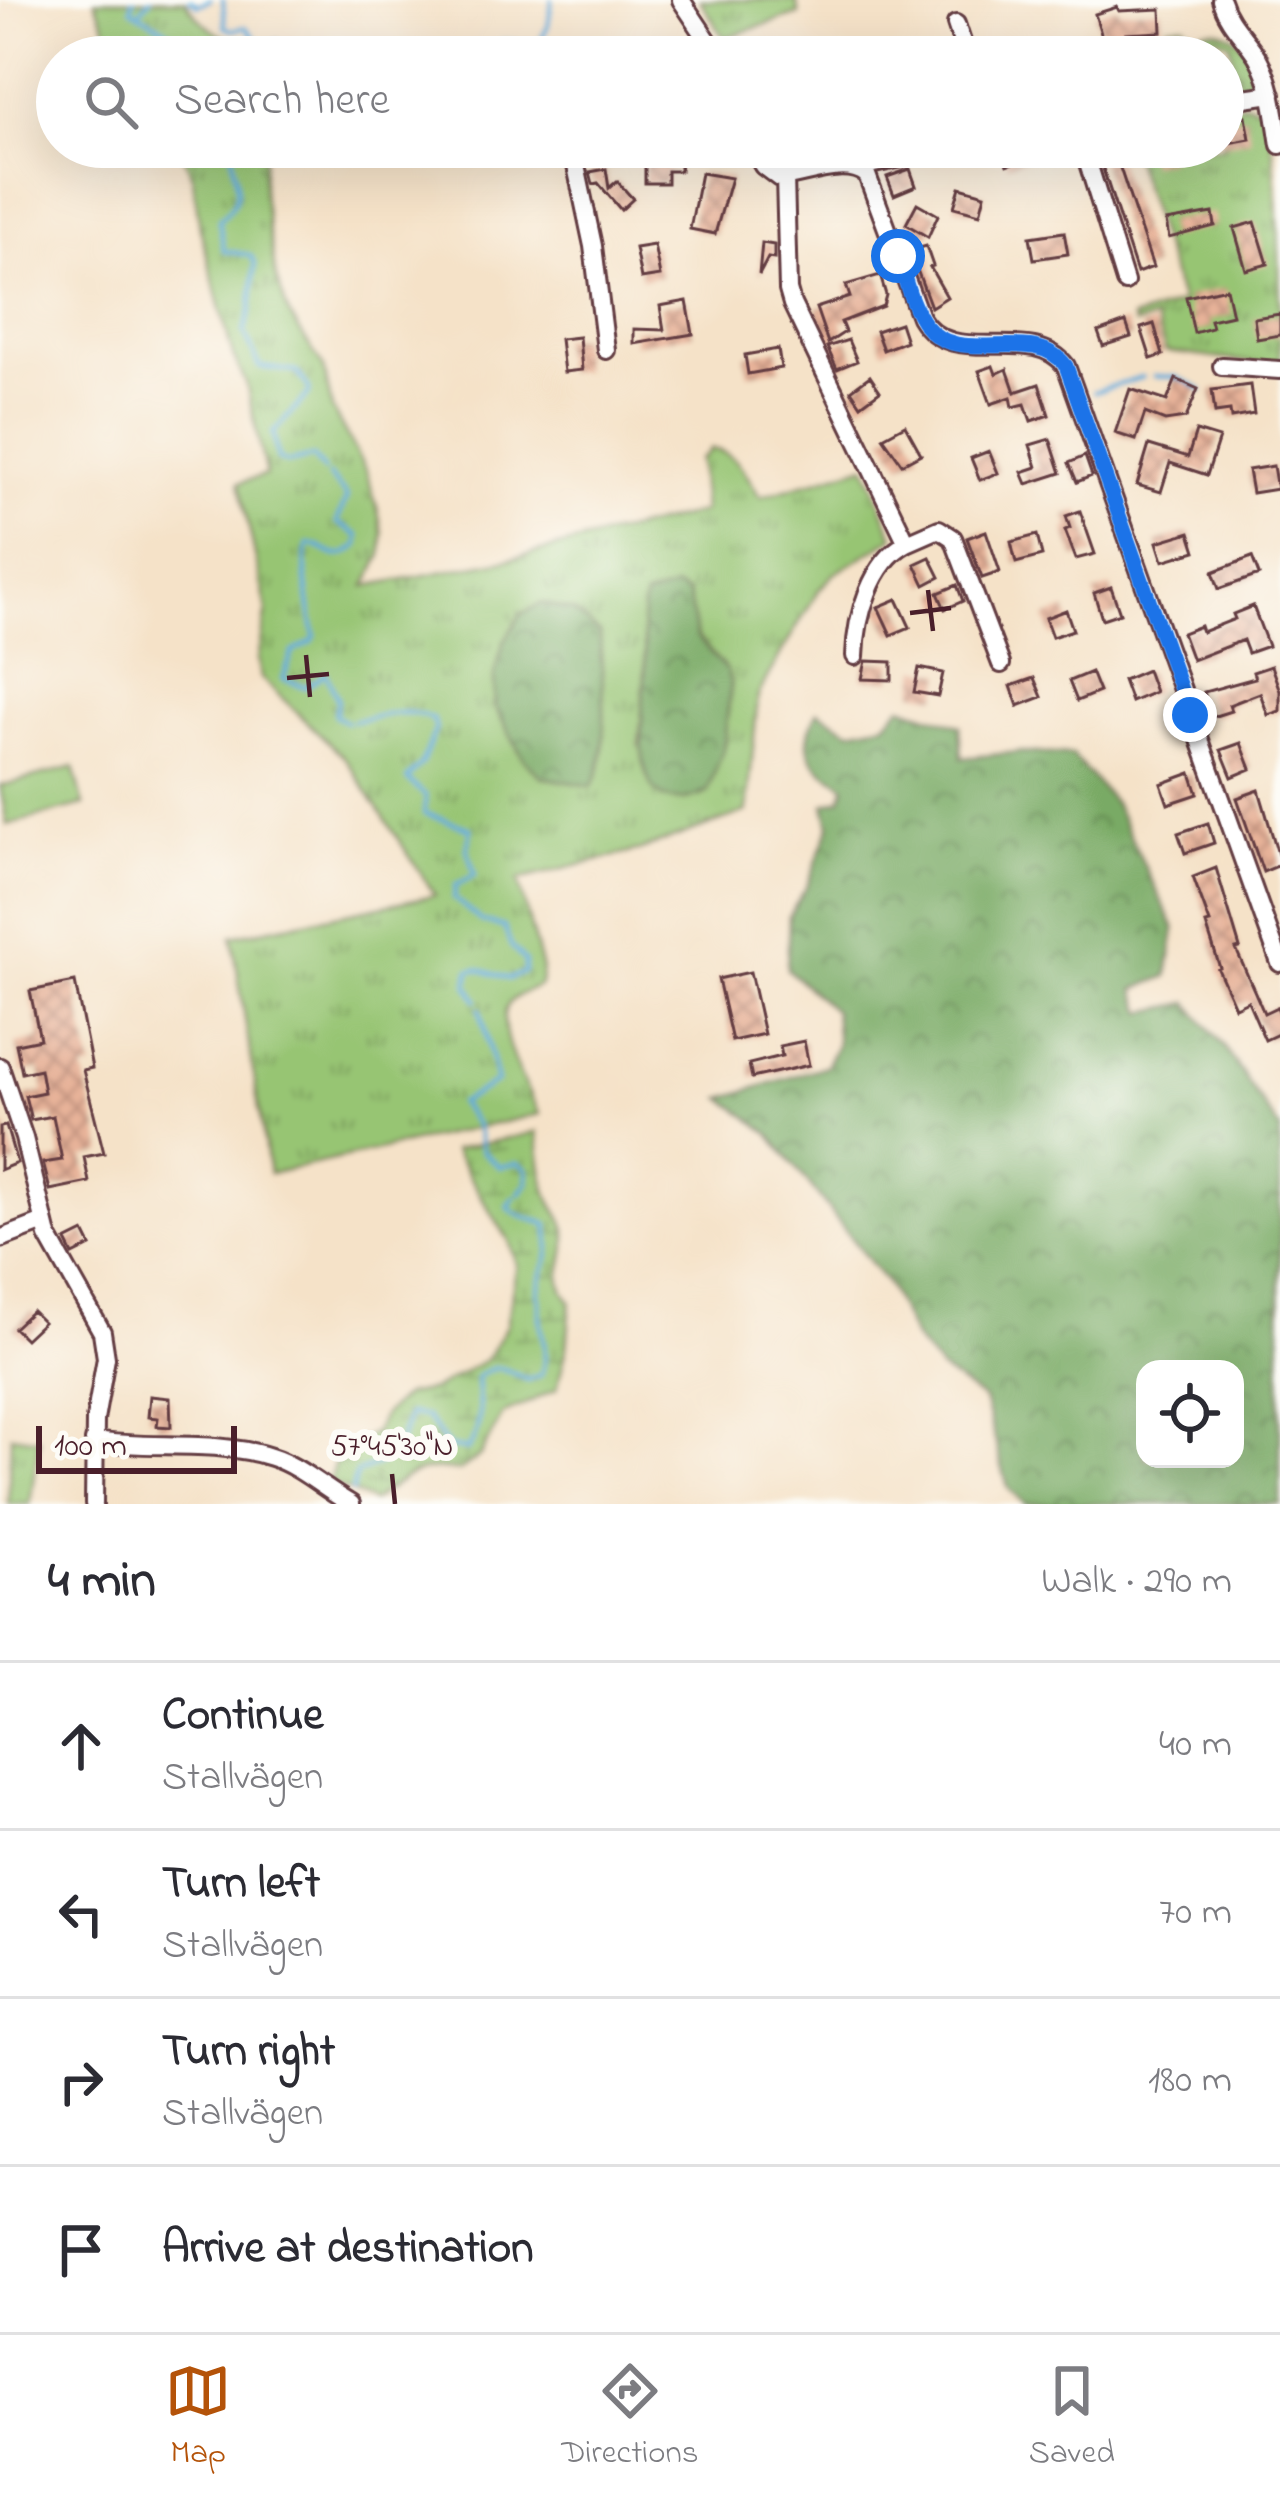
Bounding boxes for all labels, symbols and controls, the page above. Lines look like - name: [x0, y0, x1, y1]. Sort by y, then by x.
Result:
- search box: [36, 36, 1244, 168]
- icon: search: [78, 69, 144, 135]
- text: Search here: [174, 69, 390, 135]
- route start: [871, 229, 925, 283]
- route end: [1163, 688, 1217, 742]
- map controls: [1136, 1360, 1244, 1468]
- button: locate: [1136, 1360, 1244, 1468]
- scale bar: [36, 1420, 237, 1473]
- text: 100 m: [54, 1423, 127, 1471]
- text: 57°45'30"N: [331, 1426, 453, 1470]
- text: 4 min: [48, 1545, 156, 1620]
- text: Walk · 290 m: [1041, 1554, 1232, 1611]
- text: Continue: [162, 1684, 323, 1750]
- icon: ahead: [48, 1713, 114, 1779]
- text: 40 m: [1159, 1717, 1232, 1774]
- text: Stallvägen: [162, 1750, 323, 1807]
- text: Turn left: [162, 1852, 320, 1918]
- icon: left: [48, 1881, 114, 1947]
- text: 70 m: [1159, 1885, 1232, 1942]
- text: Stallvägen: [162, 1918, 323, 1975]
- text: Turn right: [162, 2020, 335, 2086]
- icon: right: [48, 2049, 114, 2115]
- text: 180 m: [1148, 2053, 1232, 2110]
- text: Stallvägen: [162, 2086, 323, 2143]
- icon: arrive: [48, 2217, 114, 2283]
- text: Arrive at destination: [162, 2217, 533, 2283]
- tab: Map: [165, 2358, 231, 2478]
- tab: Directions: [561, 2358, 698, 2478]
- tab: Saved: [1029, 2358, 1115, 2478]

